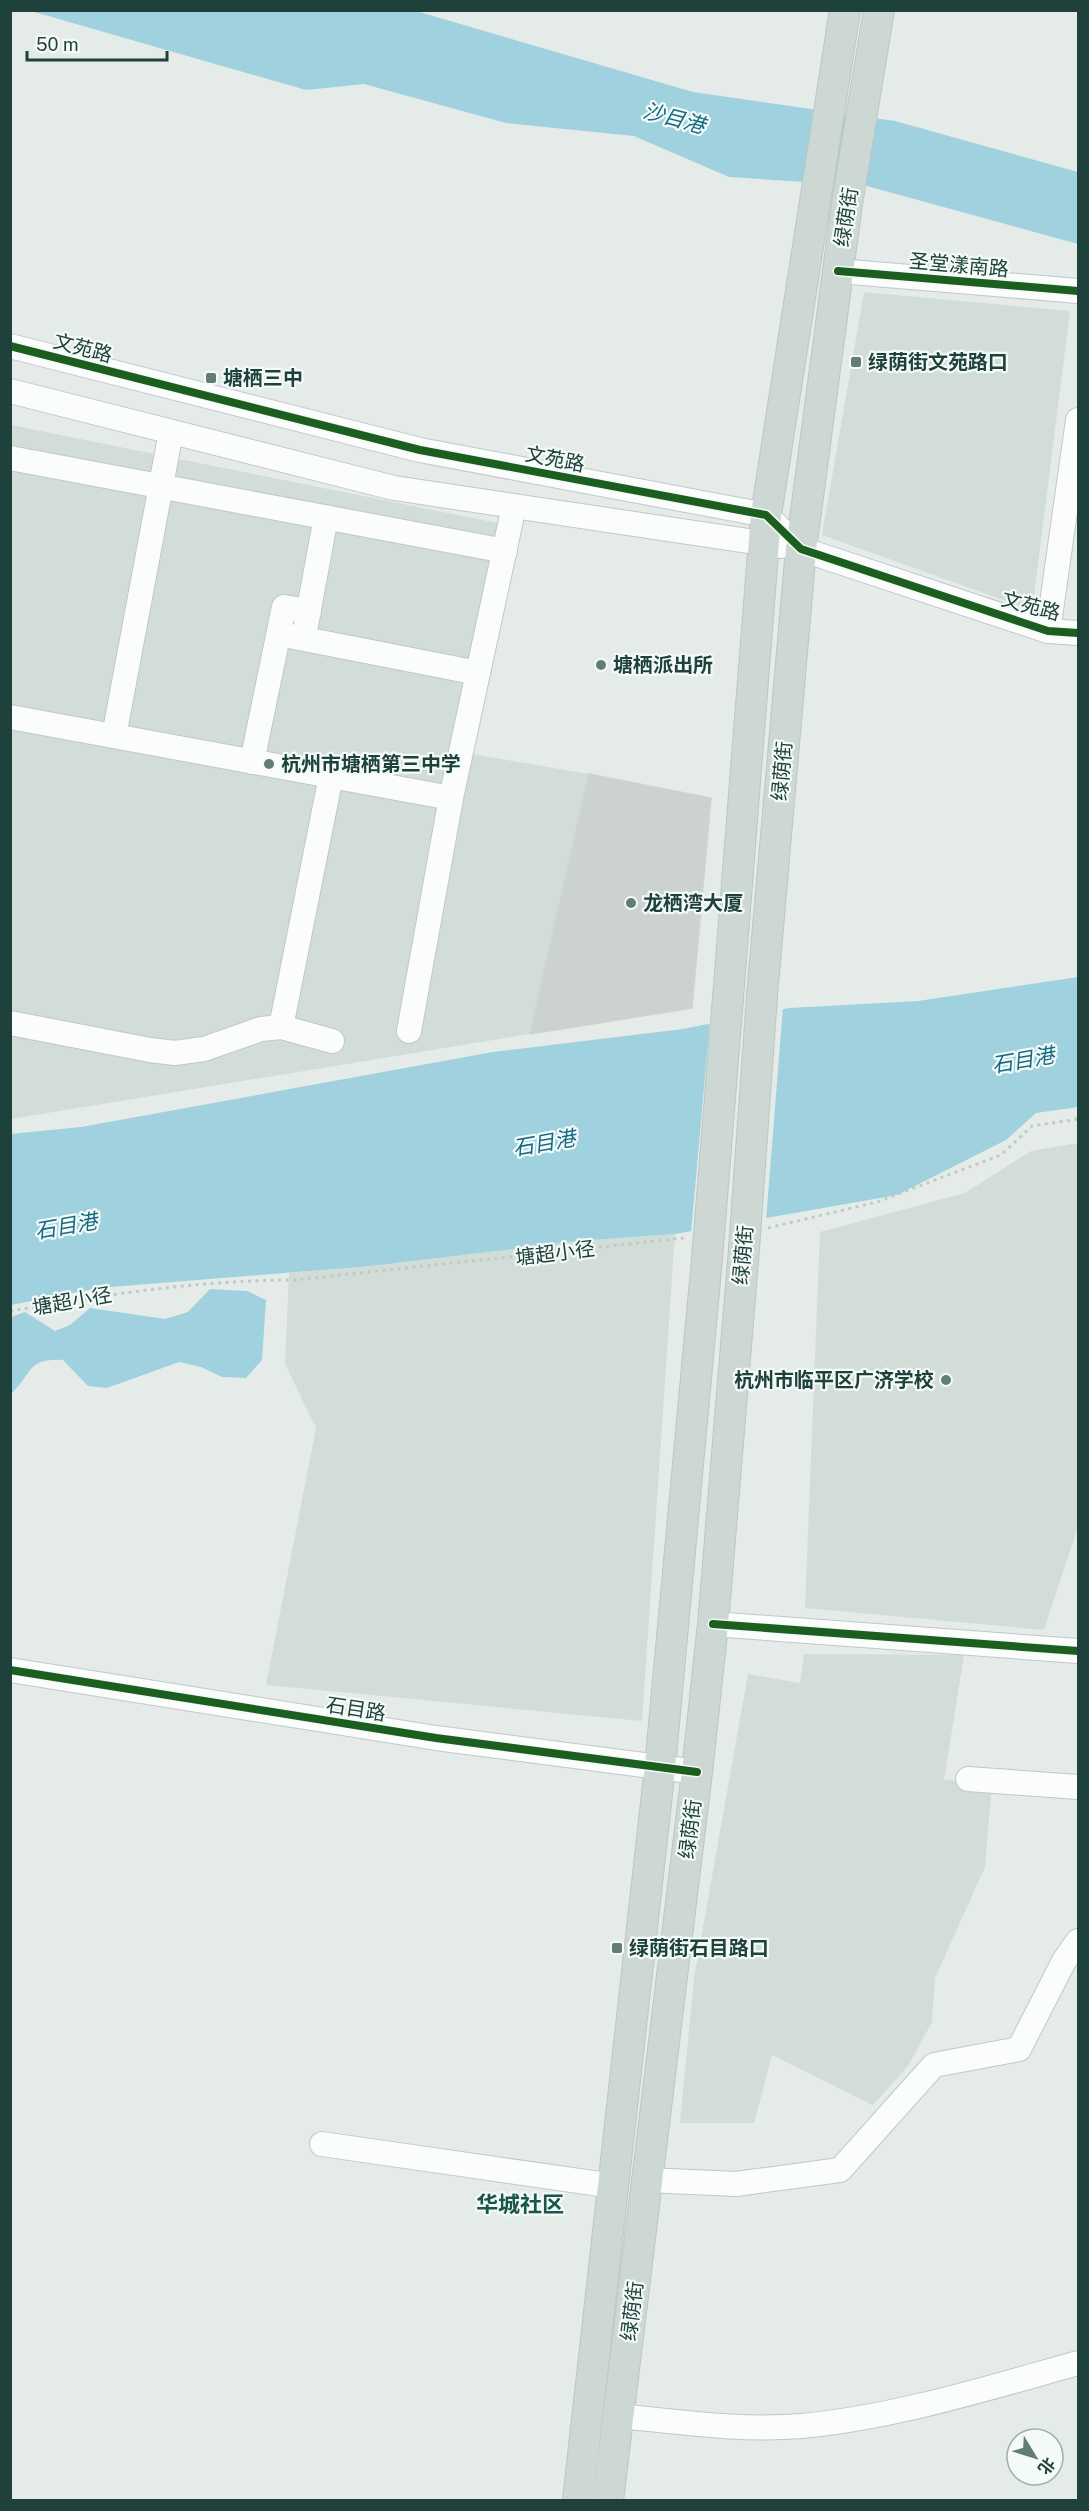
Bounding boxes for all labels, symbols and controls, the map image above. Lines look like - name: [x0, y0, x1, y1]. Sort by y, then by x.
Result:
- scale bar: [27, 24, 166, 62]
- text: 50 m: [36, 34, 79, 55]
- water label: 沙目港: [640, 98, 711, 139]
- street label: 绿荫街: [829, 185, 863, 249]
- street label: 圣堂漾南路: [908, 249, 1010, 281]
- street label: 文苑路: [51, 329, 115, 367]
- place label: 绿荫街文苑路口: [868, 350, 1008, 374]
- marker: 绿荫街文苑路口: [849, 355, 863, 369]
- place label: 塘栖三中: [223, 366, 303, 390]
- marker: 塘栖三中: [204, 371, 218, 385]
- street label: 文苑路: [523, 441, 587, 477]
- street label: 文苑路: [999, 587, 1063, 625]
- place label: 塘栖派出所: [613, 653, 713, 677]
- marker: 塘栖派出所: [594, 658, 608, 672]
- street label: 绿荫街: [767, 740, 797, 802]
- place label: 杭州市塘栖第三中学: [281, 752, 461, 776]
- marker: 杭州市塘栖第三中学: [262, 757, 276, 771]
- place label: 龙栖湾大厦: [643, 891, 743, 915]
- marker: 龙栖湾大厦: [624, 896, 638, 910]
- water label: 石目港: [990, 1042, 1059, 1078]
- water label: 石目港: [511, 1125, 580, 1161]
- water label: 石目港: [33, 1208, 102, 1244]
- street label: 绿荫街: [728, 1224, 758, 1286]
- street label: 塘超小径: [514, 1236, 596, 1270]
- street label: 塘超小径: [31, 1282, 113, 1320]
- place label: 杭州市临平区广济学校: [734, 1368, 934, 1392]
- marker: 杭州市临平区广济学校: [939, 1373, 953, 1387]
- street label: 石目路: [324, 1692, 388, 1726]
- street label: 绿荫街: [674, 1798, 706, 1860]
- place label: 绿荫街石目路口: [629, 1936, 769, 1960]
- marker: 绿荫街石目路口: [610, 1941, 624, 1955]
- district label: 华城社区: [476, 2191, 564, 2217]
- street label: 绿荫街: [616, 2280, 648, 2342]
- north arrow: [1005, 2427, 1065, 2487]
- text: 北: [1034, 2454, 1059, 2478]

